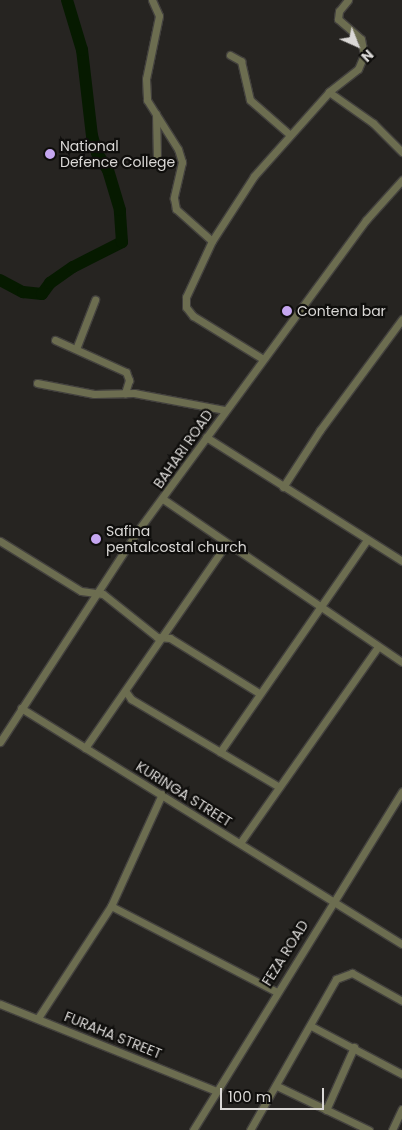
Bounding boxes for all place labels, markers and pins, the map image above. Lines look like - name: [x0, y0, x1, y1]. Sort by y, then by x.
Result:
- place label: National Defence College: [60, 138, 175, 170]
- marker: National Defence College: [44, 148, 56, 160]
- place label: Contena bar: [297, 303, 386, 319]
- marker: Contena bar: [281, 305, 293, 317]
- place label: Safina pentalcostal church: [106, 523, 247, 556]
- marker: Safina pentalcostal church: [90, 533, 102, 545]

